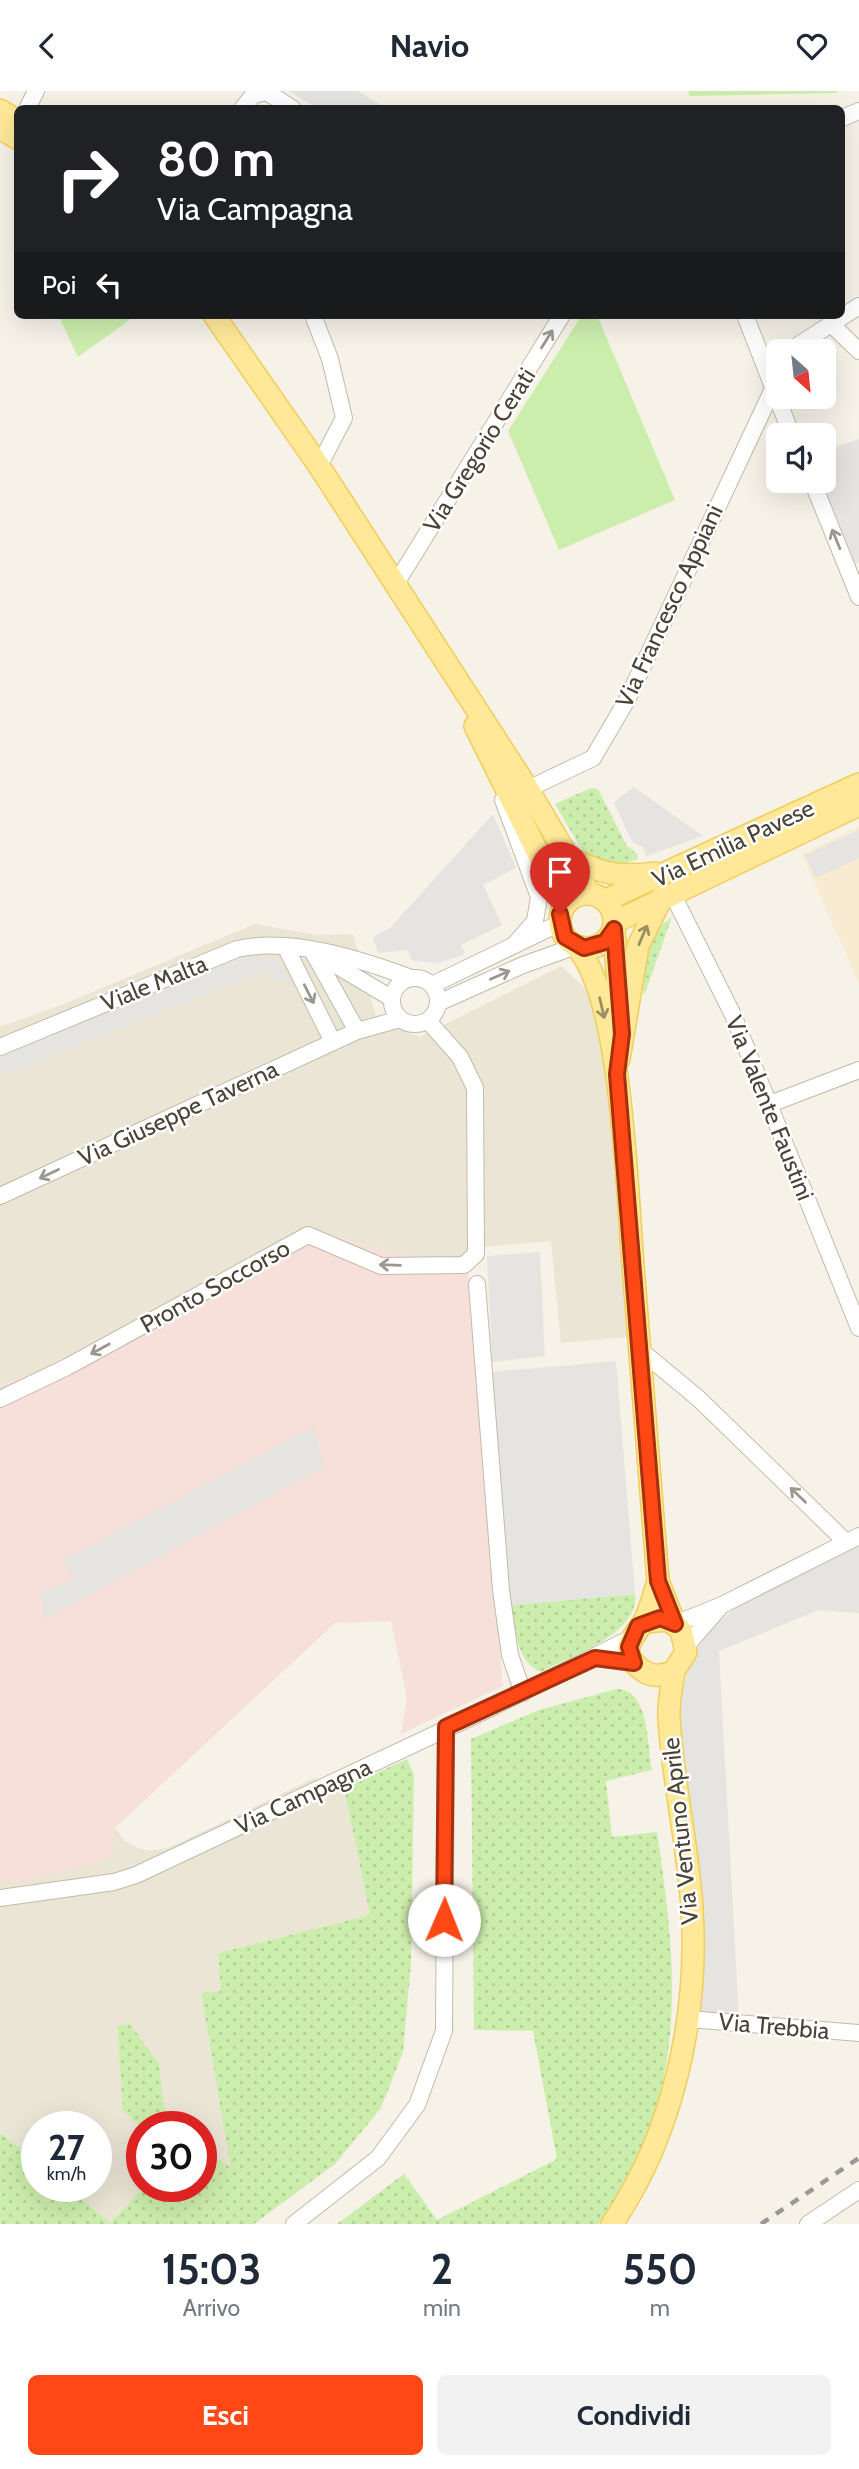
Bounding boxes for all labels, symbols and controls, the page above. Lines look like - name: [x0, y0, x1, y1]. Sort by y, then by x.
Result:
- text: Navio: [390, 26, 469, 65]
- icon: back: [28, 27, 66, 65]
- icon: heart: [793, 27, 831, 65]
- text: 80 m: [157, 129, 275, 188]
- icon: right: [42, 133, 133, 224]
- text: Via Campagna: [157, 189, 353, 228]
- icon: left: [90, 266, 128, 304]
- text: Poi: [42, 269, 76, 301]
- one-way arrow: [541, 329, 555, 349]
- north arrow: [766, 339, 836, 409]
- map controls: [766, 339, 836, 493]
- street label: Via Gregorio Cerati: [417, 362, 541, 538]
- button: sound: [766, 423, 836, 493]
- street label: Via Francesco Appiani: [609, 500, 729, 712]
- one-way arrow: [828, 528, 841, 550]
- street label: Via Emilia Pavese: [647, 793, 819, 893]
- pin: [530, 842, 590, 914]
- icon: arrive: [541, 853, 579, 891]
- one-way arrow: [637, 925, 650, 946]
- street label: Viale Malta: [97, 948, 212, 1017]
- one-way arrow: [489, 968, 510, 981]
- one-way arrow: [303, 983, 316, 1004]
- one-way arrow: [596, 996, 610, 1019]
- street label: Via Valente Faustini: [720, 1011, 820, 1205]
- street label: Via Giuseppe Taverna: [74, 1054, 283, 1172]
- one-way arrow: [39, 1167, 60, 1181]
- street label: Pronto Soccorso: [135, 1233, 295, 1339]
- one-way arrow: [379, 1258, 402, 1271]
- one-way arrow: [90, 1343, 111, 1356]
- one-way arrow: [789, 1486, 806, 1503]
- street label: Via Ventuno Aprile: [656, 1736, 704, 1926]
- street label: Via Campagna: [230, 1752, 376, 1840]
- position arrow: [407, 1883, 481, 1957]
- street label: Via Trebbia: [717, 2007, 831, 2045]
- speed limit sign: 30: [126, 2111, 217, 2202]
- text: 27: [48, 2126, 85, 2169]
- text: km/h: [47, 2163, 86, 2185]
- text: 15:03: [162, 2243, 261, 2295]
- text: 2: [431, 2243, 453, 2295]
- text: 550: [623, 2243, 697, 2295]
- text: Arrivo: [183, 2294, 240, 2322]
- text: min: [423, 2294, 461, 2322]
- text: m: [650, 2294, 670, 2322]
- button: Esci: [28, 2375, 423, 2455]
- button: Condividi: [437, 2375, 831, 2455]

